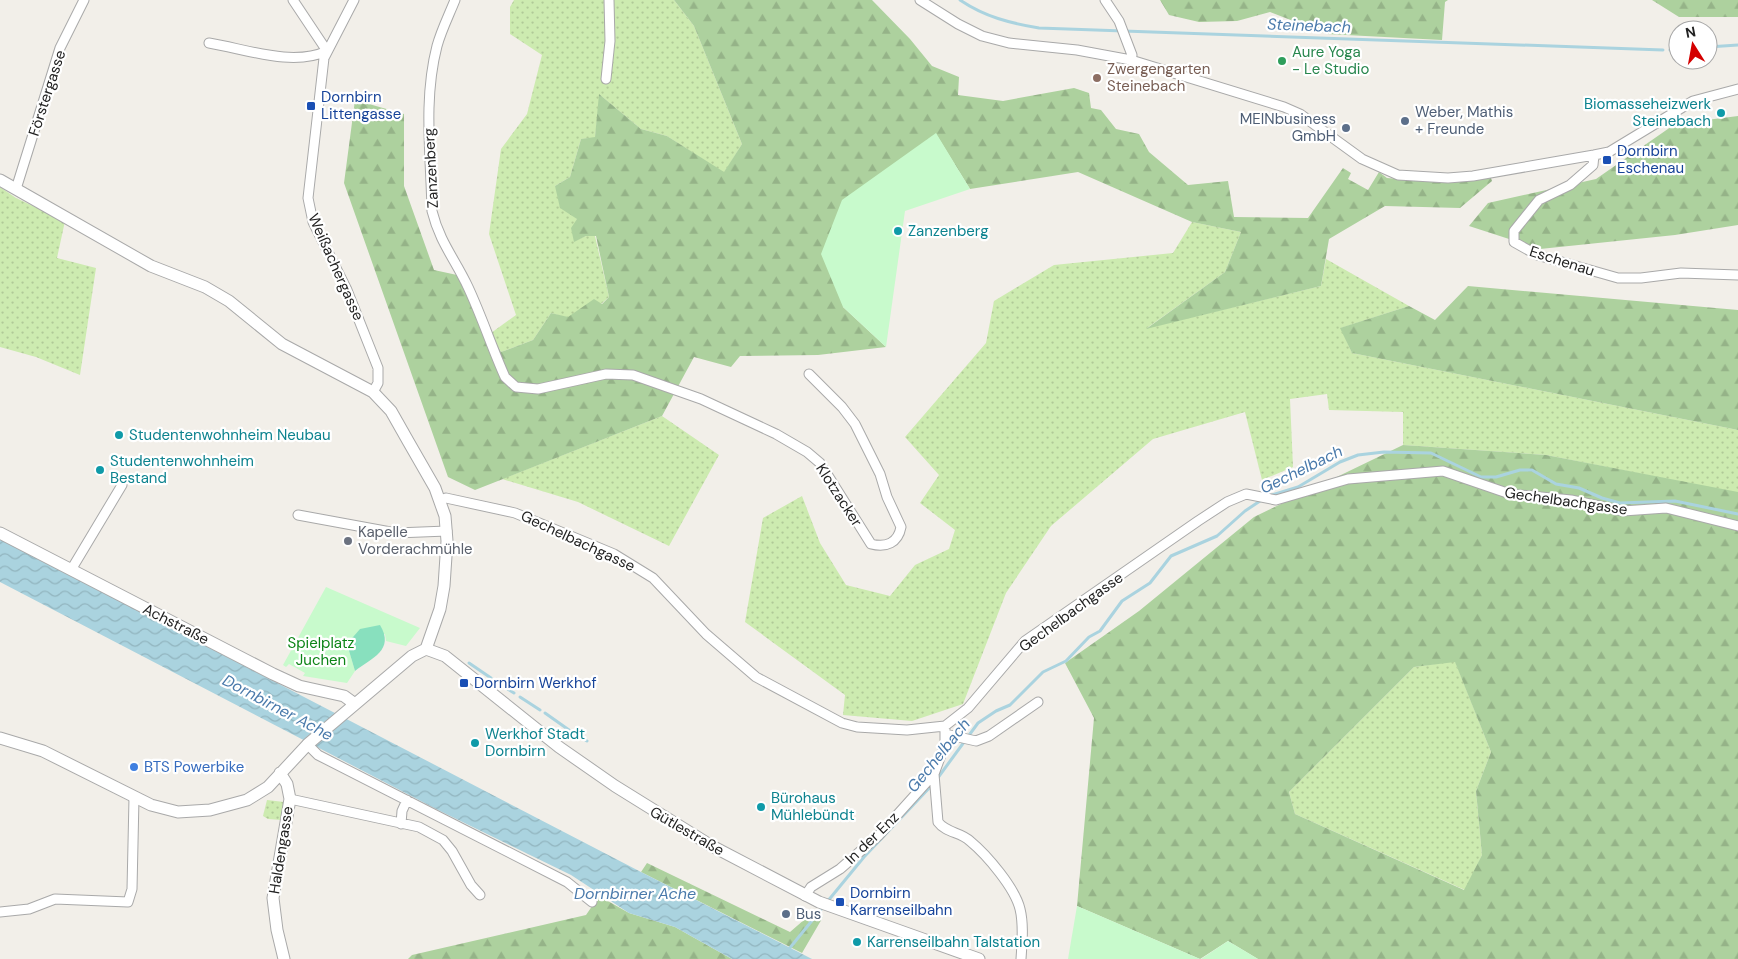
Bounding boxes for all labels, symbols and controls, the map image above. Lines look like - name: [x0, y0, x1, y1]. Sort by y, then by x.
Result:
- water label: Steinebach: [1267, 14, 1351, 37]
- north arrow: [1668, 20, 1718, 70]
- text: N: [1684, 22, 1697, 42]
- place label: Aure Yoga - Le Studio: [1292, 42, 1369, 79]
- street label: Förstergasse: [24, 48, 70, 138]
- marker: Aure Yoga - Le Studio: [1276, 55, 1288, 67]
- place label: Zwergengarten Steinebach: [1107, 59, 1210, 96]
- marker: Zwergengarten Steinebach: [1091, 72, 1103, 84]
- place label: Dornbirn Littengasse: [321, 87, 401, 124]
- place label: Biomasseheizwerk Steinebach: [1584, 94, 1711, 131]
- marker: Dornbirn Littengasse: [305, 100, 317, 112]
- place label: Weber, Mathis + Freunde: [1415, 102, 1513, 139]
- marker: Biomasseheizwerk Steinebach: [1715, 107, 1727, 119]
- place label: MEINbusiness GmbH: [1240, 109, 1336, 146]
- marker: Weber, Mathis + Freunde: [1399, 115, 1411, 127]
- marker: MEINbusiness GmbH: [1340, 122, 1352, 134]
- street label: Zanzenberg: [419, 127, 443, 209]
- place label: Dornbirn Eschenau: [1617, 141, 1684, 178]
- marker: Dornbirn Eschenau: [1601, 154, 1613, 166]
- street label: Weißachergasse: [303, 210, 369, 324]
- place label: Zanzenberg: [908, 221, 989, 241]
- marker: Zanzenberg: [892, 225, 904, 237]
- street label: Eschenau: [1527, 241, 1597, 281]
- place label: Studentenwohnheim Neubau: [129, 425, 331, 445]
- marker: Studentenwohnheim Neubau: [113, 429, 125, 441]
- water label: Gechelbach: [1256, 440, 1346, 499]
- place label: Studentenwohnheim Bestand: [110, 451, 254, 488]
- street label: Klotzacker: [811, 460, 867, 531]
- marker: Studentenwohnheim Bestand: [94, 464, 106, 476]
- street label: Gechelbachgasse: [1503, 482, 1629, 520]
- street label: Gechelbachgasse: [518, 506, 638, 576]
- place label: Kapelle Vorderachmühle: [358, 522, 473, 559]
- marker: Kapelle Vorderachmühle: [342, 535, 354, 547]
- street label: Gechelbachgasse: [1015, 568, 1127, 656]
- street label: Achstraße: [139, 599, 213, 649]
- park label: Spielplatz Juchen: [288, 633, 355, 670]
- water label: Dornbirner Ache: [219, 670, 337, 745]
- place label: Dornbirn Werkhof: [474, 673, 597, 693]
- marker: Dornbirn Werkhof: [458, 677, 470, 689]
- water label: Gechelbach: [902, 714, 975, 797]
- place label: Werkhof Stadt Dornbirn: [485, 724, 585, 761]
- marker: Werkhof Stadt Dornbirn: [469, 737, 481, 749]
- place label: BTS Powerbike: [144, 757, 244, 777]
- marker: BTS Powerbike: [128, 761, 140, 773]
- place label: Bürohaus Mühlebündt: [771, 788, 855, 825]
- marker: Bürohaus Mühlebündt: [755, 801, 767, 813]
- street label: Gütlestraße: [646, 802, 728, 860]
- street label: Haldengasse: [264, 805, 298, 895]
- street label: In der Enz: [841, 807, 903, 869]
- water label: Dornbirner Ache: [574, 883, 696, 904]
- place label: Dornbirn Karrenseilbahn: [850, 883, 952, 920]
- marker: Dornbirn Karrenseilbahn: [834, 896, 846, 908]
- place label: Bus: [796, 904, 821, 924]
- marker: Bus: [780, 908, 792, 920]
- place label: Karrenseilbahn Talstation: [867, 932, 1040, 952]
- marker: Karrenseilbahn Talstation: [851, 936, 863, 948]

